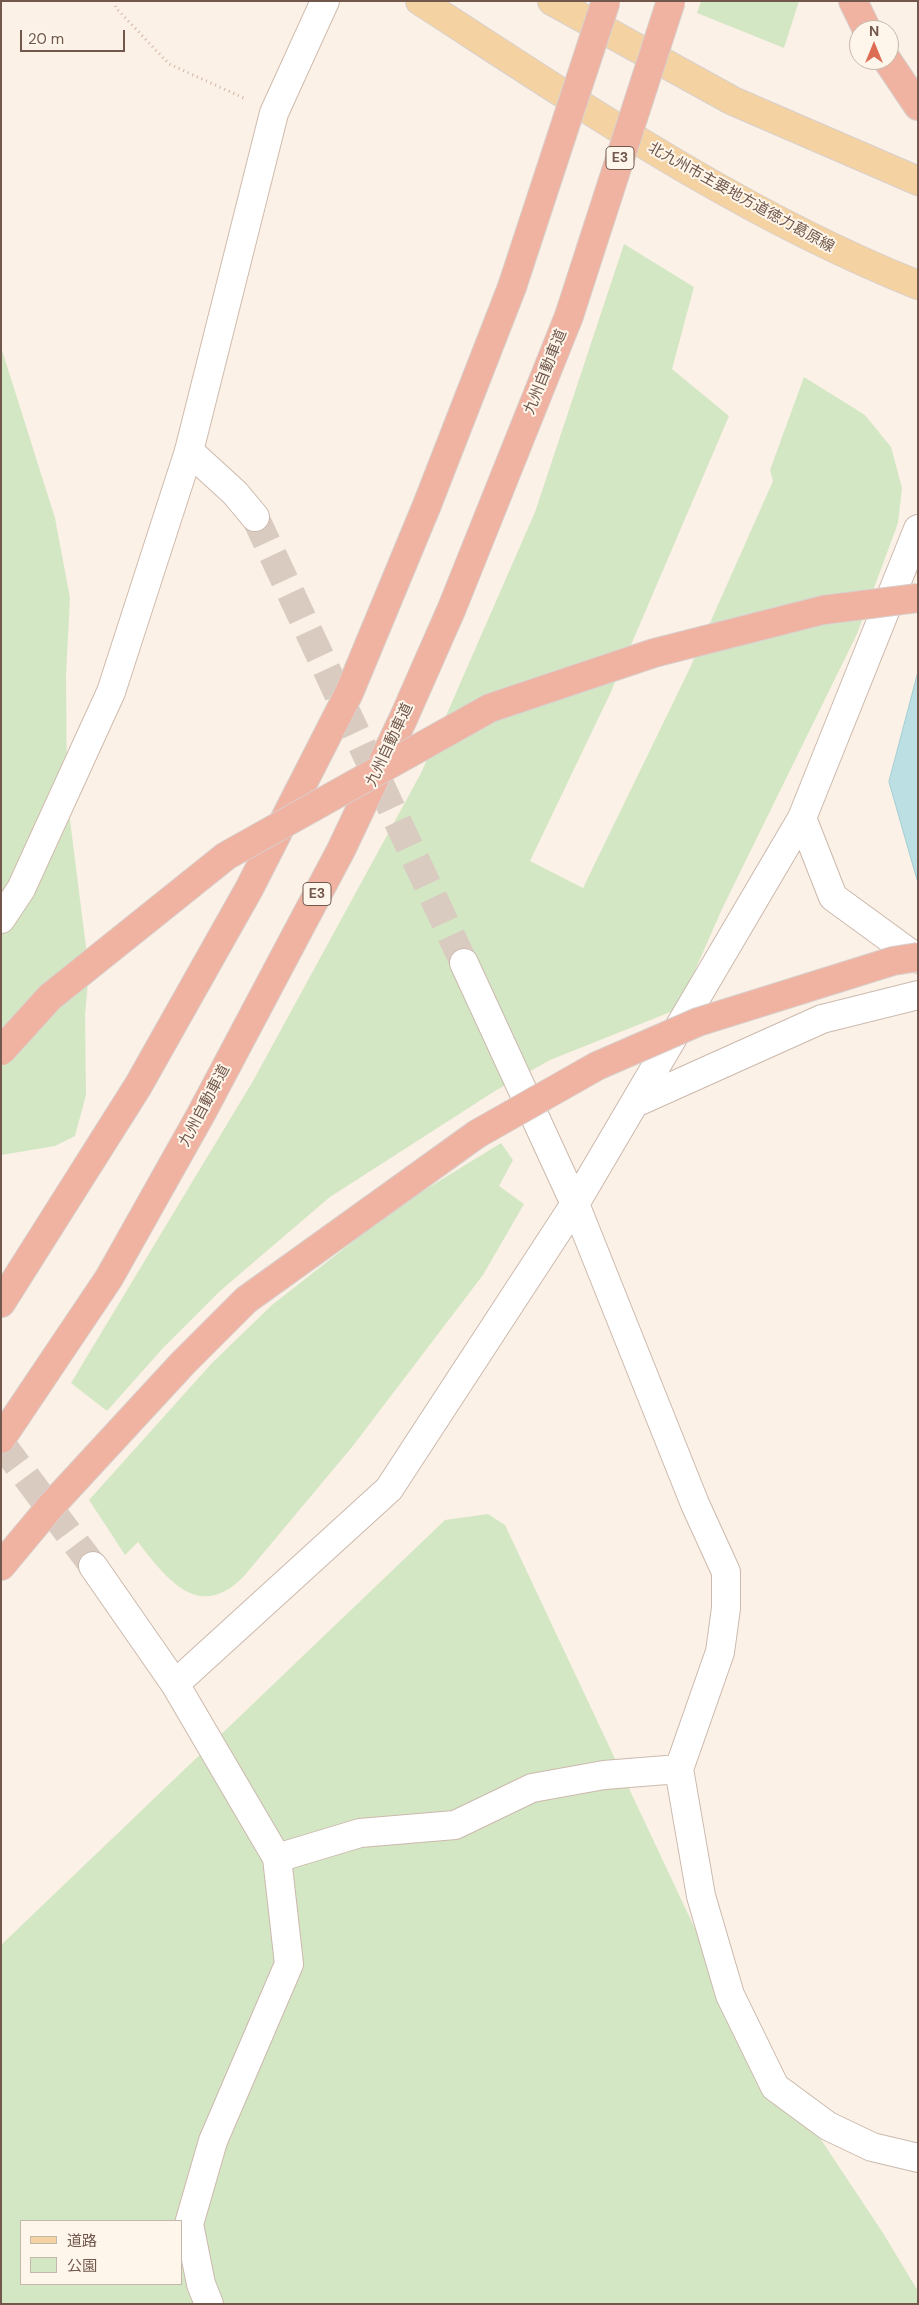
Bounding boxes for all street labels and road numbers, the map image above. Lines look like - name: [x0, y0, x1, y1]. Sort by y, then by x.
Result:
- street label: 北九州市主要地方道徳力葛原線: [645, 139, 837, 257]
- road number: E3: [606, 146, 634, 170]
- street label: 九州自動車道: [521, 327, 571, 417]
- street label: 九州自動車道: [363, 700, 417, 790]
- road number: E3: [303, 882, 331, 906]
- street label: 九州自動車道: [176, 1062, 234, 1150]

